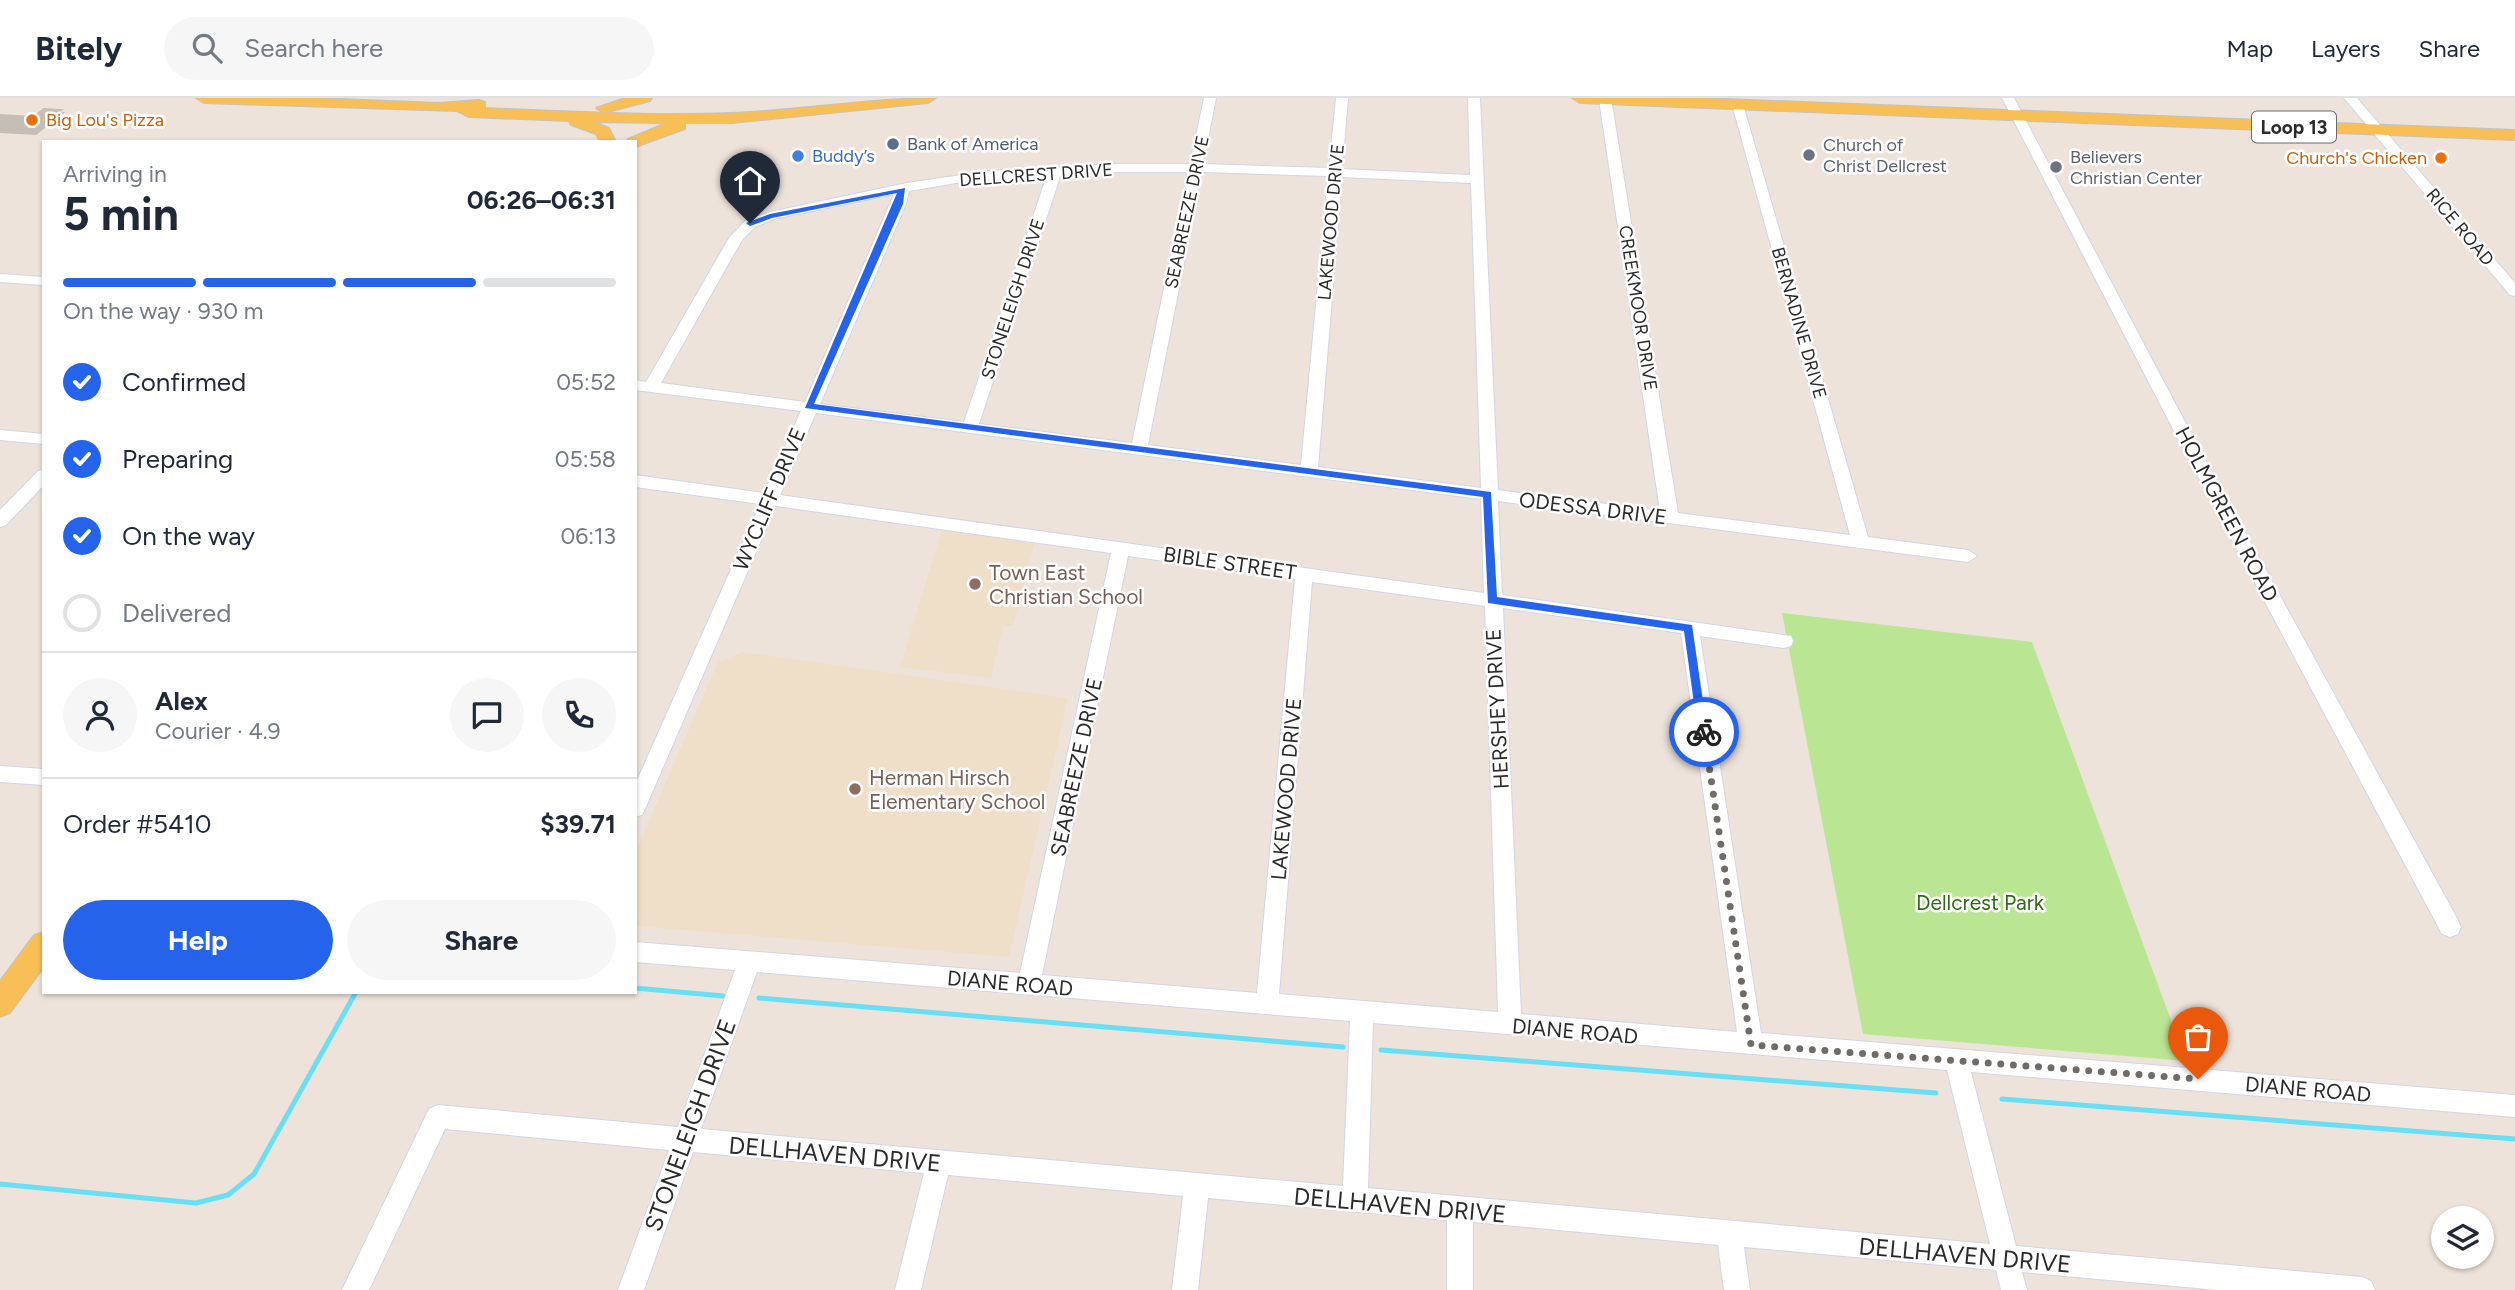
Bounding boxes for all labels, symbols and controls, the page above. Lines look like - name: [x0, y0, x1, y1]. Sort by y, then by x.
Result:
- search box: [164, 17, 654, 80]
- text: Bitely: [35, 29, 122, 68]
- icon: search: [188, 29, 226, 67]
- text: Search here: [244, 32, 383, 64]
- text: Map: [2226, 34, 2273, 63]
- text: Layers: [2311, 34, 2380, 63]
- text: Share: [2418, 34, 2480, 63]
- place label: Big Lou's Pizza: [46, 109, 164, 131]
- marker: Big Lou's Pizza: [24, 112, 40, 128]
- road number: Loop 13: [2252, 112, 2336, 142]
- place label: Bank of America: [907, 133, 1038, 155]
- street label: SEABREEZE DRIVE: [1160, 134, 1214, 290]
- place label: Church of Christ Dellcrest: [1823, 134, 1947, 177]
- marker: Bank of America: [885, 136, 901, 152]
- street label: LAKEWOOD DRIVE: [1313, 143, 1349, 301]
- place label: Buddy’s: [812, 145, 875, 167]
- place label: Believers Christian Center: [2070, 146, 2202, 189]
- marker: Church of Christ Dellcrest: [1801, 147, 1817, 163]
- place label: Church's Chicken: [2286, 147, 2427, 169]
- marker: Buddy’s: [790, 148, 806, 164]
- marker: Church's Chicken: [2433, 150, 2449, 166]
- pin: [720, 151, 780, 223]
- street label: DELLCREST DRIVE: [959, 159, 1113, 191]
- marker: Believers Christian Center: [2048, 159, 2064, 175]
- text: Arriving in: [63, 160, 167, 188]
- icon: home: [731, 162, 769, 200]
- text: 06:26–06:31: [467, 184, 616, 216]
- street label: RICE ROAD: [2421, 184, 2499, 270]
- text: 5 min: [63, 186, 179, 242]
- street label: STONELEIGH DRIVE: [977, 216, 1049, 382]
- street label: CREEKMOOR DRIVE: [1614, 224, 1662, 392]
- street label: BERNADINE DRIVE: [1767, 245, 1831, 401]
- text: On the way · 930 m: [63, 297, 263, 325]
- icon: check: [63, 363, 101, 401]
- text: Confirmed: [122, 366, 246, 398]
- text: 05:52: [556, 368, 616, 396]
- street label: HOLMGREEN ROAD: [2170, 422, 2284, 606]
- street label: WYCLIFF DRIVE: [728, 424, 810, 574]
- icon: check: [63, 440, 101, 478]
- text: Preparing: [122, 443, 233, 475]
- text: 05:58: [555, 445, 616, 473]
- street label: ODESSA DRIVE: [1518, 487, 1668, 529]
- icon: check: [63, 517, 101, 555]
- text: On the way: [122, 520, 255, 552]
- text: 06:13: [560, 522, 616, 550]
- street label: BIBLE STREET: [1162, 541, 1298, 585]
- place label: Town East Christian School: [989, 560, 1143, 609]
- marker: Town East Christian School: [967, 576, 983, 592]
- text: Delivered: [122, 597, 231, 629]
- street label: HERSHEY DRIVE: [1480, 628, 1514, 790]
- street label: SEABREEZE DRIVE: [1045, 676, 1107, 858]
- button: person: [63, 678, 137, 752]
- button: chat: [450, 678, 524, 752]
- button: phone: [542, 678, 616, 752]
- text: Alex: [155, 685, 208, 717]
- street label: LAKEWOOD DRIVE: [1266, 697, 1306, 881]
- courier: [1669, 697, 1739, 767]
- icon: bike: [1685, 713, 1723, 751]
- text: Courier · 4.9: [155, 717, 281, 745]
- place label: Herman Hirsch Elementary School: [869, 765, 1045, 814]
- marker: Herman Hirsch Elementary School: [847, 781, 863, 797]
- text: Order #5410: [63, 808, 211, 840]
- text: $39.71: [540, 808, 616, 840]
- park label: Dellcrest Park: [1916, 890, 2045, 915]
- button: Help: [63, 900, 333, 980]
- button: Share: [347, 900, 616, 980]
- street label: DIANE ROAD: [946, 965, 1074, 1001]
- pin: [2168, 1007, 2228, 1079]
- street label: DIANE ROAD: [1511, 1013, 1639, 1049]
- street label: STONELEIGH DRIVE: [638, 1015, 742, 1235]
- icon: bag: [2179, 1018, 2217, 1056]
- street label: DIANE ROAD: [2244, 1071, 2372, 1107]
- street label: DELLHAVEN DRIVE: [728, 1130, 942, 1178]
- street label: DELLHAVEN DRIVE: [1293, 1181, 1507, 1229]
- map controls: [2431, 1206, 2494, 1269]
- button: layers: [2431, 1206, 2494, 1269]
- street label: DELLHAVEN DRIVE: [1858, 1231, 2072, 1279]

